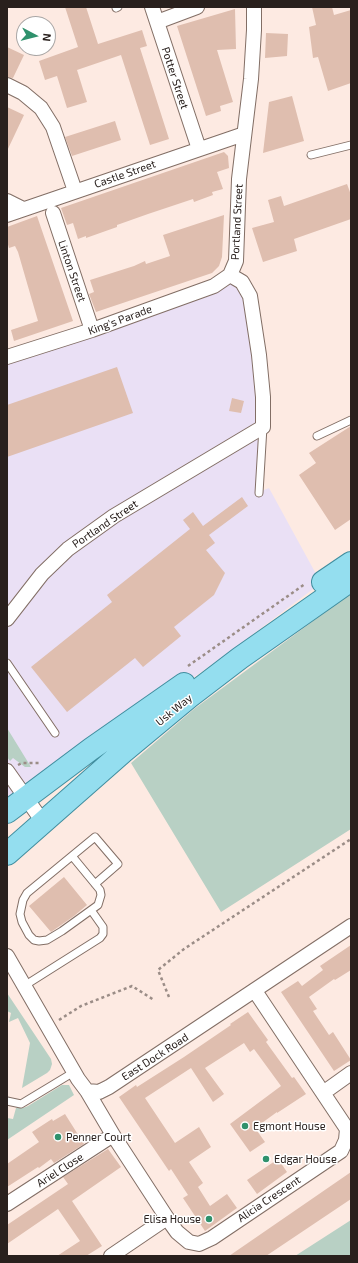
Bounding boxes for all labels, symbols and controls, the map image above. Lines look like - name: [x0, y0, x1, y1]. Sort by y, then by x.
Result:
- north arrow: [16, 16, 56, 56]
- text: N: [40, 33, 54, 42]
- street label: Potter Street: [159, 45, 191, 111]
- street label: Castle Street: [92, 157, 158, 191]
- street label: Portland Street: [228, 184, 246, 260]
- street label: Linton Street: [55, 238, 89, 304]
- street label: King's Parade: [86, 302, 154, 338]
- street label: Portland Street: [70, 497, 140, 551]
- street label: Usk Way: [153, 691, 195, 729]
- street label: East Dock Road: [119, 1031, 191, 1083]
- place label: Egmont House: [253, 1119, 326, 1133]
- marker: Egmont House: [240, 1121, 250, 1131]
- place label: Penner Court: [66, 1130, 131, 1144]
- marker: Penner Court: [53, 1132, 63, 1142]
- street label: Ariel Close: [34, 1150, 86, 1190]
- place label: Edgar House: [274, 1152, 337, 1166]
- marker: Edgar House: [261, 1154, 271, 1164]
- street label: Alicia Crescent: [235, 1173, 303, 1225]
- place label: Elisa House: [143, 1212, 201, 1226]
- marker: Elisa House: [204, 1214, 214, 1224]

